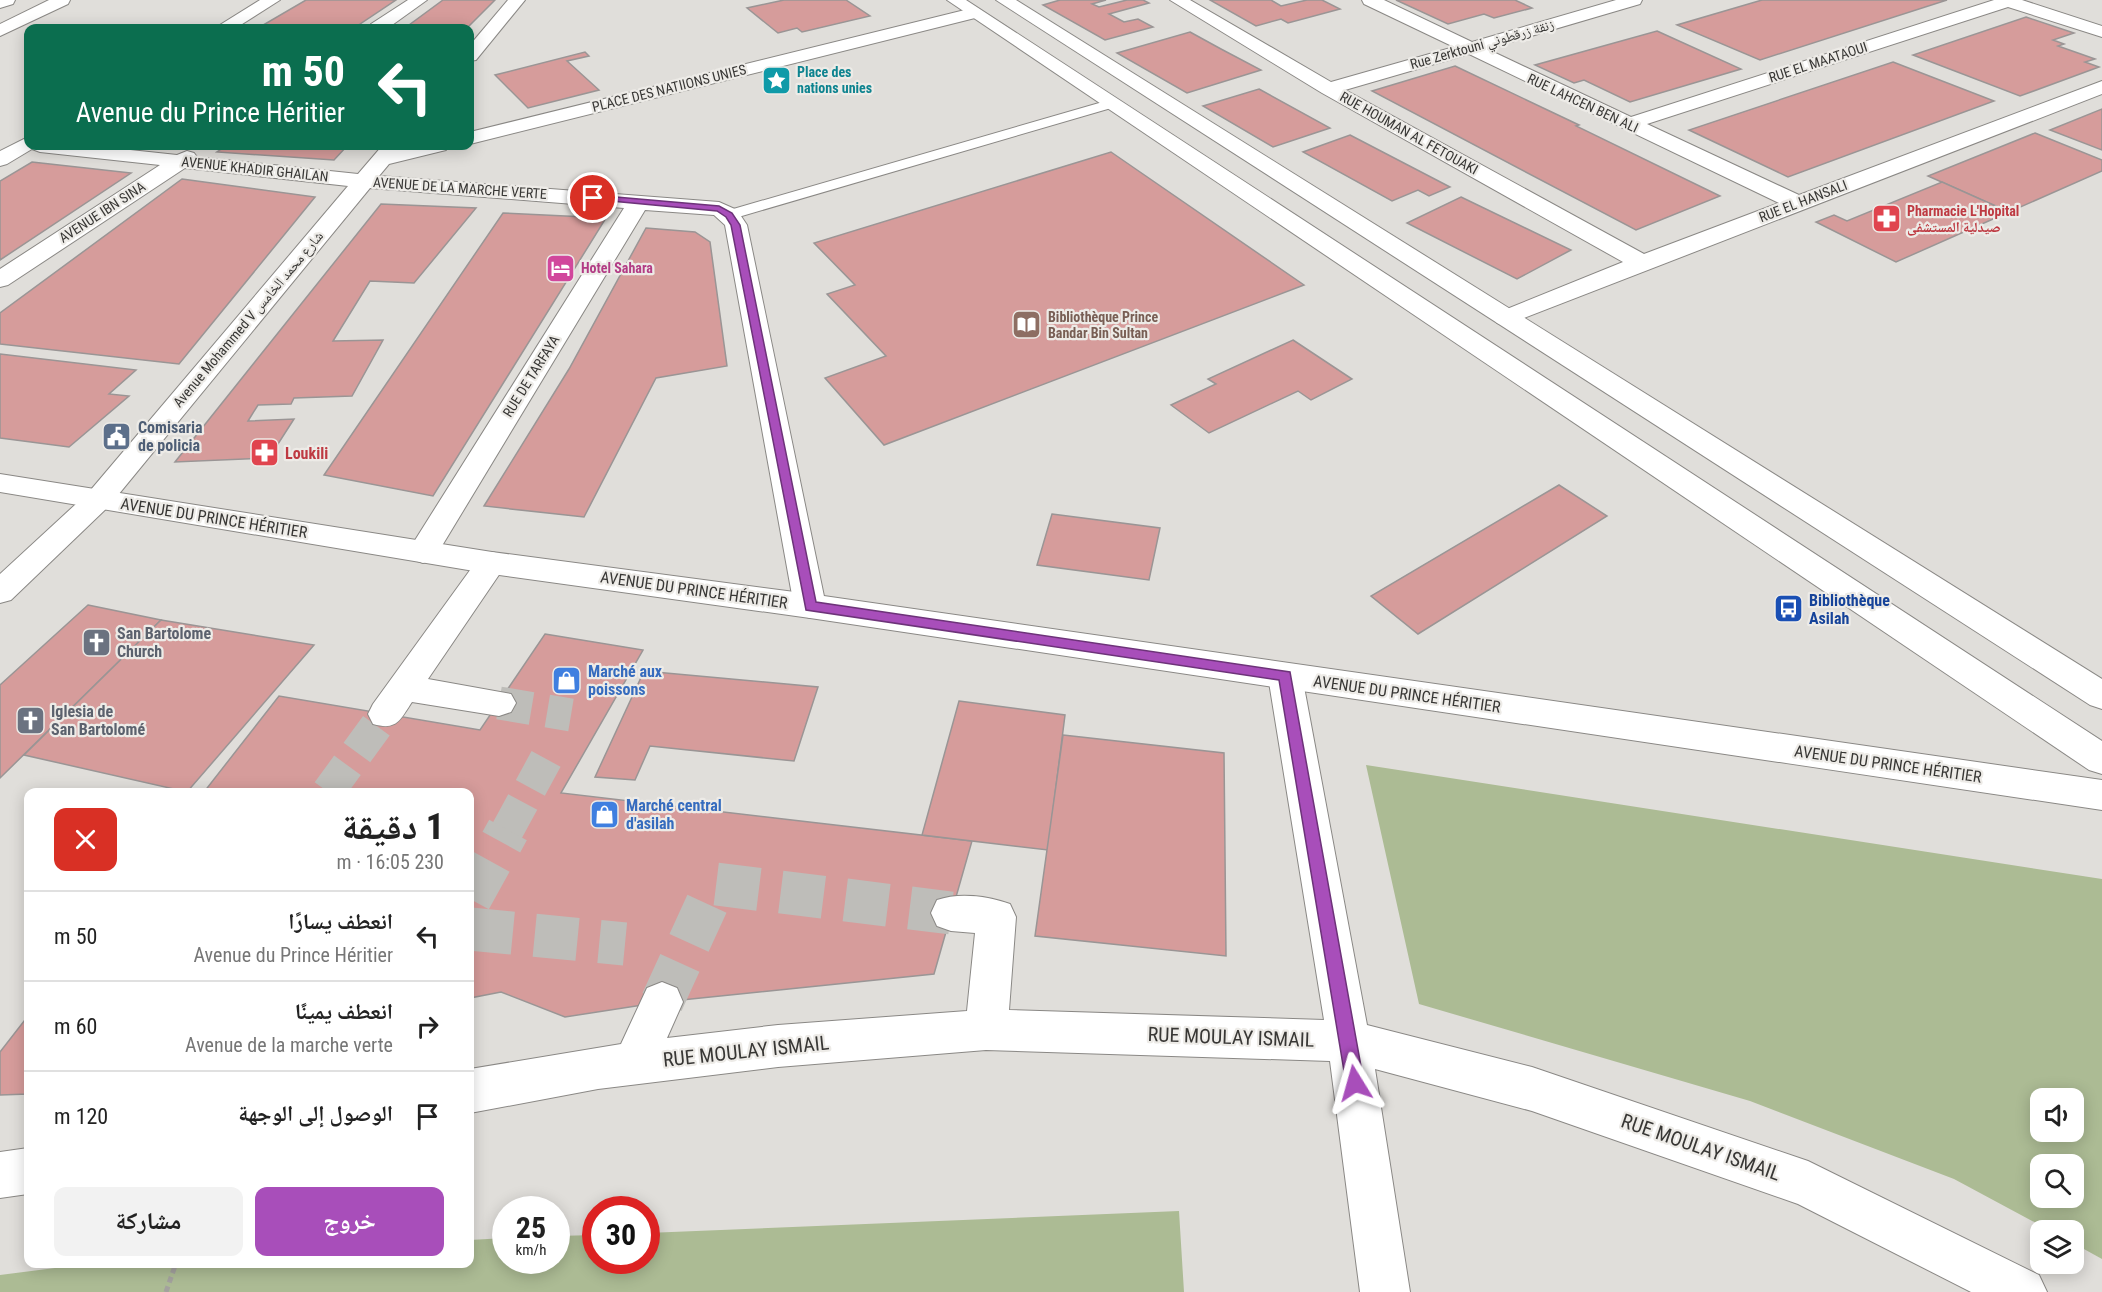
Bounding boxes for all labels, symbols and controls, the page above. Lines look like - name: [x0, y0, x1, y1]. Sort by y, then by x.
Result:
- street label: Rue Zerktouni زنقة زرقطوني: [1408, 16, 1557, 76]
- street label: RUE EL MAATAOUI: [1767, 39, 1869, 85]
- text: 50 m: [262, 47, 345, 96]
- icon: left: [366, 48, 444, 126]
- street label: PLACE DES NATIIONS UNIES: [590, 61, 748, 115]
- place icon: Place des nations unies: [760, 64, 792, 96]
- place label: Place des nations unies: [797, 64, 872, 96]
- street label: RUE LAHCEN BEN ALI: [1525, 70, 1641, 136]
- street label: RUE HOUMAN AL FETOUAKI: [1337, 88, 1481, 178]
- text: Avenue du Prince Héritier: [76, 97, 345, 129]
- street label: AVENUE KHADIR GHAILAN: [181, 153, 329, 185]
- pin: [567, 172, 618, 223]
- street label: AVENUE DE LA MARCHE VERTE: [373, 174, 547, 202]
- street label: RUE EL HANSALI: [1757, 177, 1849, 225]
- street label: AVENUE IBN SINA: [56, 178, 148, 246]
- icon: arrive: [576, 181, 609, 214]
- pharmacy icon: Pharmacie L'Hopital صيدلية المستشفى: [1870, 203, 1902, 235]
- place label: Pharmacie L'Hopital صيدلية المستشفى: [1907, 203, 2019, 236]
- street label: Avenue Mohammed V شارع محمد الخامس: [170, 228, 328, 411]
- hotel icon: Hotel Sahara: [544, 252, 576, 284]
- place label: Hotel Sahara: [581, 260, 653, 276]
- library icon: Bibliothèque Prince Bandar Bin Sultan: [1011, 309, 1043, 341]
- place label: Bibliothèque Prince Bandar Bin Sultan: [1048, 309, 1158, 341]
- street label: RUE DE TARFAYA: [499, 332, 563, 420]
- place label: Comisaria de policia: [138, 418, 203, 455]
- public building icon: Comisaria de policia: [101, 420, 133, 452]
- pharmacy icon: Loukili: [248, 437, 280, 469]
- place label: Loukili: [285, 444, 328, 463]
- street label: AVENUE DU PRINCE HÉRITIER: [119, 494, 309, 542]
- street label: AVENUE DU PRINCE HÉRITIER: [599, 567, 789, 613]
- place label: Bibliothèque Asilah: [1809, 591, 1890, 628]
- bus stop icon: Bibliothèque Asilah: [1772, 593, 1804, 625]
- place label: San Bartolome Church: [117, 624, 211, 661]
- church icon: San Bartolome Church: [80, 626, 112, 658]
- place label: Marché aux poissons: [588, 662, 663, 699]
- shop icon: Marché aux poissons: [551, 664, 583, 696]
- street label: AVENUE DU PRINCE HÉRITIER: [1312, 671, 1502, 717]
- place label: Iglesia de San Bartolomé: [51, 702, 145, 739]
- church icon: Iglesia de San Bartolomé: [14, 704, 46, 736]
- street label: AVENUE DU PRINCE HÉRITIER: [1793, 741, 1983, 787]
- place label: Marché central d'asilah: [626, 796, 722, 833]
- shop icon: Marché central d'asilah: [589, 798, 621, 830]
- text: 1 دقيقة: [342, 806, 444, 848]
- button: close: [54, 808, 117, 871]
- text: 230 m · 16:05: [337, 850, 444, 874]
- text: انعطف يسارًا: [288, 909, 393, 934]
- icon: left: [411, 920, 444, 953]
- text: 50 m: [54, 924, 97, 949]
- text: Avenue du Prince Héritier: [194, 943, 393, 967]
- text: انعطف يمينًا: [295, 999, 393, 1024]
- icon: right: [411, 1010, 444, 1043]
- text: 60 m: [54, 1014, 97, 1039]
- street label: RUE MOULAY ISMAIL: [1147, 1022, 1315, 1052]
- street label: RUE MOULAY ISMAIL: [662, 1030, 830, 1072]
- text: Avenue de la marche verte: [185, 1033, 393, 1057]
- position arrow: [1323, 1051, 1387, 1115]
- map controls: [2030, 1088, 2084, 1274]
- button: sound: [2030, 1088, 2084, 1142]
- icon: arrive: [411, 1100, 444, 1133]
- text: الوصول إلى الوجهة: [238, 1101, 393, 1126]
- text: 120 m: [54, 1104, 108, 1129]
- street label: RUE MOULAY ISMAIL: [1618, 1108, 1784, 1186]
- button: search: [2030, 1154, 2084, 1208]
- button: مشاركة: [54, 1187, 243, 1256]
- button: خروج: [255, 1187, 444, 1256]
- speed limit sign: 30: [582, 1196, 660, 1274]
- text: 25: [516, 1210, 546, 1245]
- button: layers: [2030, 1220, 2084, 1274]
- text: km/h: [516, 1241, 546, 1259]

